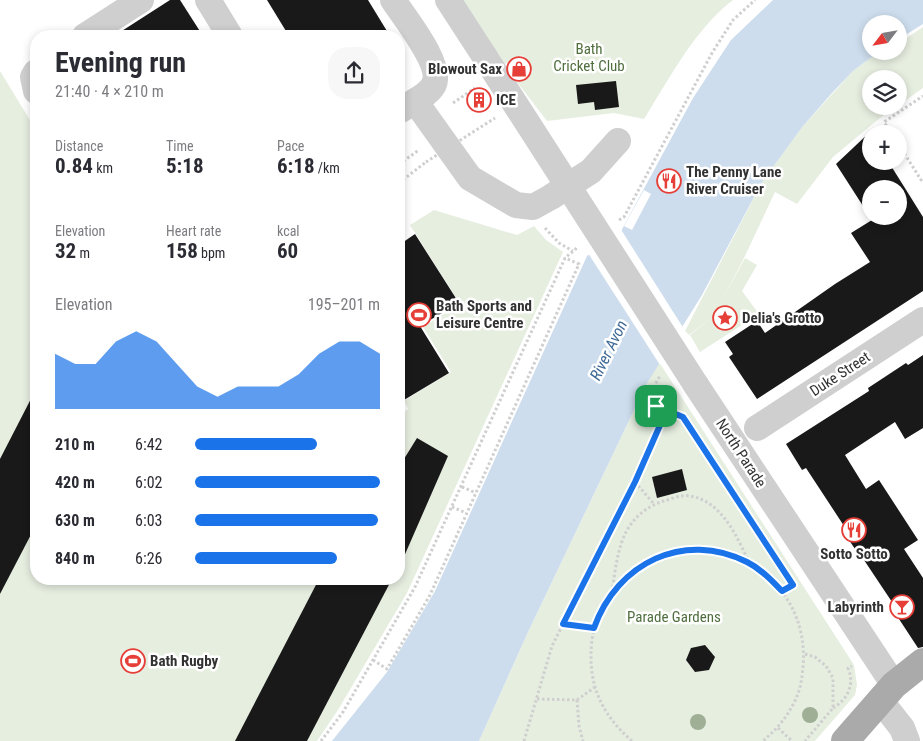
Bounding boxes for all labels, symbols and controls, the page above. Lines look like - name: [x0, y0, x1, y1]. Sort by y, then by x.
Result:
- north arrow: [862, 15, 908, 60]
- map controls: [862, 15, 907, 225]
- park label: Bath Cricket Club: [553, 40, 625, 75]
- text: Evening run: [55, 46, 186, 79]
- button: share: [328, 47, 380, 99]
- shop icon: Blowout Sax: [506, 56, 532, 82]
- place label: Blowout Sax: [428, 60, 502, 78]
- button: layers: [862, 70, 907, 115]
- text: 21:40 · 4 × 210 m: [55, 82, 164, 101]
- building icon: ICE: [466, 87, 492, 113]
- place label: ICE: [496, 91, 516, 109]
- button: +: [862, 125, 907, 170]
- text: Distance: [55, 138, 103, 154]
- text: Time: [166, 138, 194, 154]
- text: Pace: [277, 138, 304, 154]
- text: 0.84: [55, 154, 93, 178]
- text: 5:18: [166, 154, 204, 178]
- text: 6:18: [277, 154, 315, 178]
- text: km: [93, 160, 113, 176]
- text: /km: [315, 160, 340, 176]
- place label: The Penny Lane River Cruiser: [686, 163, 781, 198]
- restaurant icon: The Penny Lane River Cruiser: [656, 168, 682, 194]
- button: −: [862, 180, 907, 225]
- text: Elevation: [55, 223, 105, 239]
- text: Heart rate: [166, 223, 221, 239]
- text: kcal: [277, 223, 300, 239]
- text: 32: [55, 239, 76, 263]
- text: 158: [166, 239, 198, 263]
- text: 60: [277, 239, 298, 263]
- text: m: [76, 245, 90, 261]
- text: bpm: [198, 245, 225, 261]
- text: Elevation: [55, 295, 113, 314]
- text: 195–201 m: [308, 295, 380, 314]
- place label: Bath Sports and Leisure Centre: [436, 297, 532, 332]
- sports icon: Bath Sports and Leisure Centre: [406, 302, 432, 328]
- place icon: Delia's Grotto: [712, 305, 738, 331]
- place label: Delia's Grotto: [742, 309, 822, 327]
- water label: River Avon: [586, 317, 631, 383]
- street label: Duke Street: [807, 348, 873, 400]
- pin: [635, 385, 677, 427]
- icon: arrive: [642, 392, 670, 420]
- street label: North Parade: [712, 415, 770, 491]
- text: 210 m: [55, 435, 95, 454]
- text: 6:42: [135, 435, 162, 454]
- text: 420 m: [55, 473, 95, 492]
- text: 6:02: [135, 473, 162, 492]
- text: 630 m: [55, 511, 95, 530]
- text: 6:03: [135, 511, 162, 530]
- restaurant icon: Sotto Sotto: [841, 517, 867, 543]
- place label: Sotto Sotto: [820, 545, 888, 563]
- text: 840 m: [55, 549, 95, 568]
- text: 6:26: [135, 549, 162, 568]
- bar icon: Labyrinth: [889, 594, 915, 620]
- place label: Labyrinth: [828, 598, 884, 616]
- park label: Parade Gardens: [627, 608, 721, 626]
- sports icon: Bath Rugby: [120, 648, 146, 674]
- place label: Bath Rugby: [150, 652, 218, 670]

